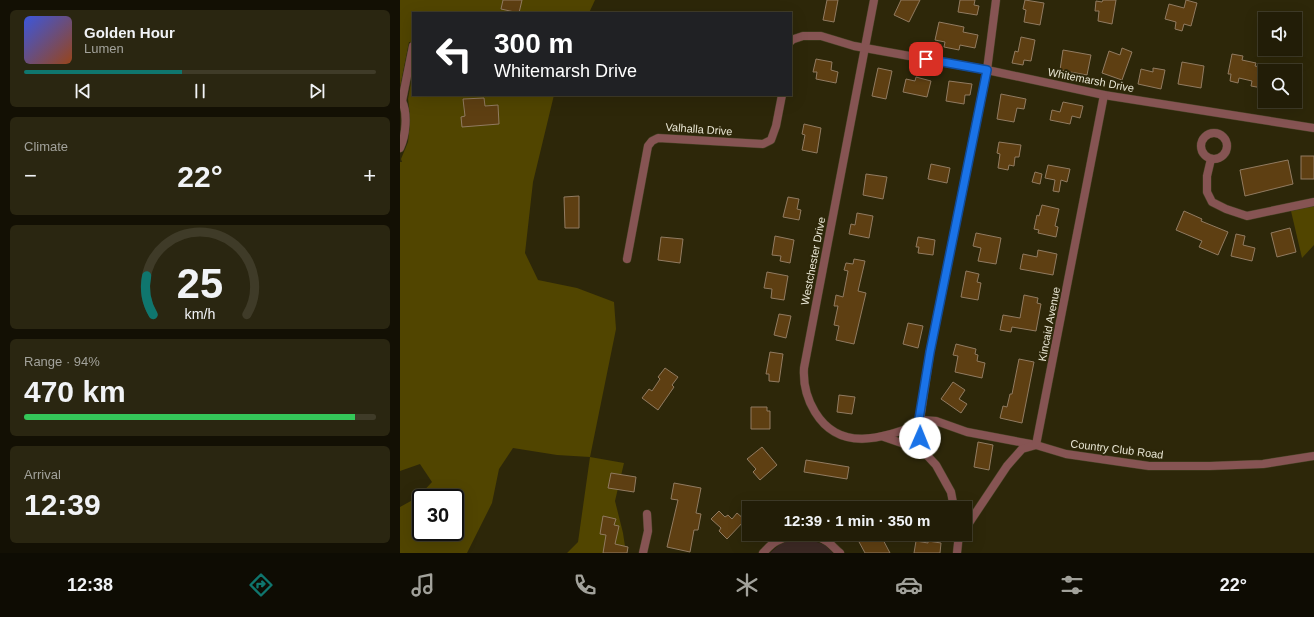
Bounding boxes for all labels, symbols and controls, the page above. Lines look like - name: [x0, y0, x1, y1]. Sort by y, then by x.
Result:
- map controls: [1258, 12, 1302, 108]
- button: sound: [1258, 12, 1302, 56]
- text: Golden Hour: [84, 24, 175, 41]
- icon: left: [428, 28, 480, 80]
- text: 300 m: [494, 28, 573, 59]
- text: Lumen: [84, 41, 124, 56]
- pin: [909, 42, 943, 76]
- icon: arrive: [915, 48, 937, 70]
- text: Whitemarsh Drive: [494, 61, 637, 81]
- button: search: [1258, 64, 1302, 108]
- street label: Whitemarsh Drive: [1047, 66, 1135, 94]
- icon: previous: [72, 80, 94, 102]
- icon: pause: [189, 80, 211, 102]
- icon: next: [306, 80, 328, 102]
- street label: Valhalla Drive: [665, 121, 733, 137]
- text: Climate: [24, 139, 68, 154]
- text: 22°: [177, 160, 223, 193]
- text: −: [24, 163, 37, 188]
- text: +: [363, 163, 376, 188]
- street label: Westchester Drive: [799, 216, 827, 306]
- text: 25: [177, 259, 223, 306]
- street label: Kincaid Avenue: [1036, 286, 1062, 362]
- text: km/h: [185, 305, 216, 321]
- text: Range · 94%: [24, 354, 100, 369]
- text: 470 km: [24, 375, 126, 408]
- position arrow: [899, 417, 941, 459]
- street label: Country Club Road: [1070, 437, 1164, 461]
- text: Arrival: [24, 467, 61, 482]
- text: 12:39: [24, 488, 101, 521]
- speed limit sign: 30: [412, 489, 464, 541]
- text: 12:39 · 1 min · 350 m: [784, 512, 930, 529]
- icon: directions: [247, 571, 275, 599]
- icon: music: [409, 571, 437, 599]
- icon: phone: [571, 571, 599, 599]
- icon: climate: [733, 571, 761, 599]
- icon: car: [895, 571, 923, 599]
- icon: filters: [1058, 571, 1086, 599]
- text: 12:38: [67, 575, 113, 595]
- text: 22°: [1220, 575, 1247, 595]

